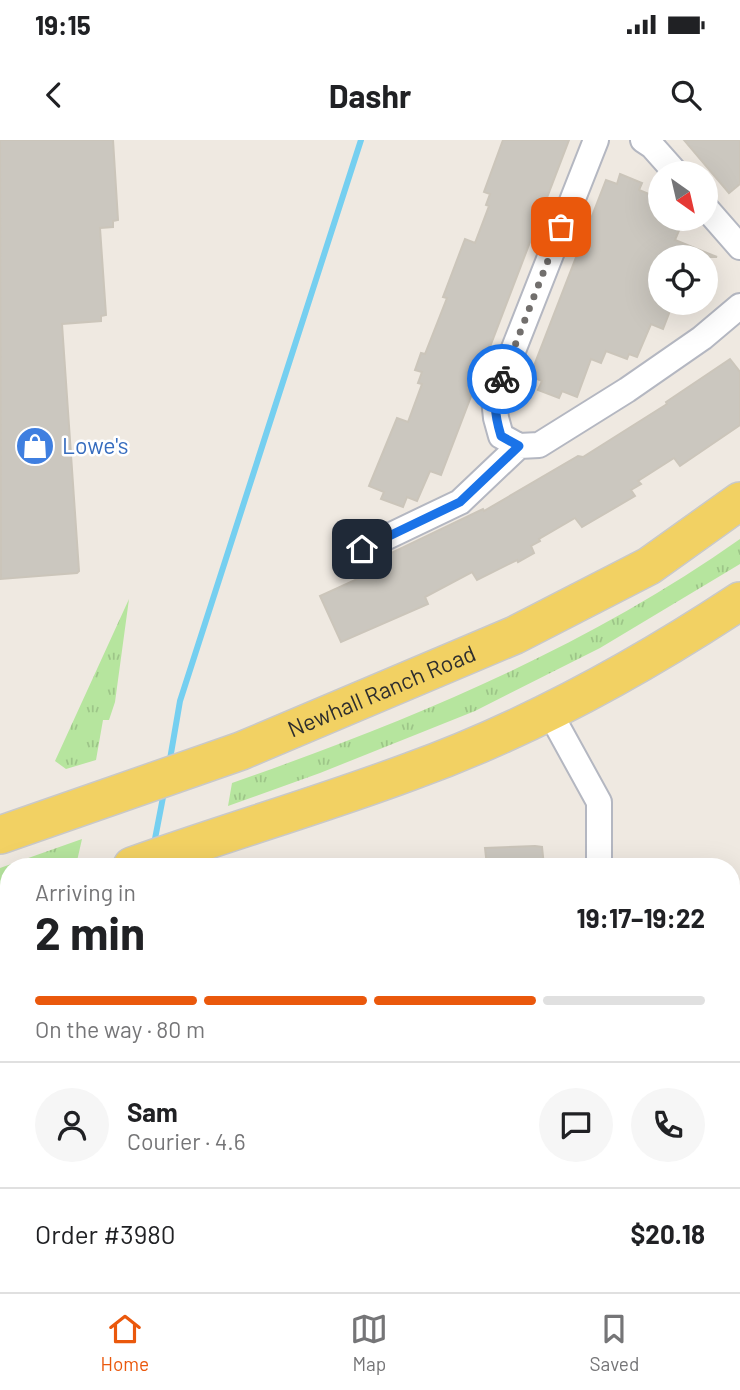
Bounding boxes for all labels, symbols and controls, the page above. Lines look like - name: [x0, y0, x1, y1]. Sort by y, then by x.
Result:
- text: 19:15: [35, 9, 91, 40]
- icon: back: [35, 76, 73, 114]
- text: Dashr: [329, 76, 411, 114]
- icon: search: [667, 76, 705, 114]
- north arrow: [648, 161, 718, 231]
- map controls: [648, 161, 718, 315]
- pin: [531, 197, 591, 257]
- icon: bag: [542, 208, 580, 246]
- button: locate: [648, 245, 718, 315]
- courier: [467, 344, 537, 414]
- icon: bike: [483, 360, 521, 398]
- shop icon: Lowe's: [14, 425, 56, 467]
- place label: Lowe's: [62, 431, 129, 459]
- pin: [332, 519, 392, 579]
- icon: home: [343, 530, 381, 568]
- street label: Newhall Ranch Road: [283, 638, 480, 743]
- text: Arriving in: [35, 878, 136, 906]
- text: 19:17–19:22: [576, 902, 705, 933]
- text: 2 min: [35, 904, 145, 959]
- text: On the way · 80 m: [35, 1015, 205, 1043]
- button: person: [35, 1088, 109, 1162]
- button: chat: [539, 1088, 613, 1162]
- button: phone: [631, 1088, 705, 1162]
- text: Sam: [127, 1096, 178, 1127]
- text: Courier · 4.6: [127, 1127, 246, 1155]
- text: Order #3980: [35, 1218, 176, 1249]
- text: $20.18: [630, 1218, 705, 1249]
- tab: Home: [101, 1310, 149, 1375]
- tab: Map: [350, 1310, 388, 1375]
- tab: Saved: [590, 1310, 639, 1375]

